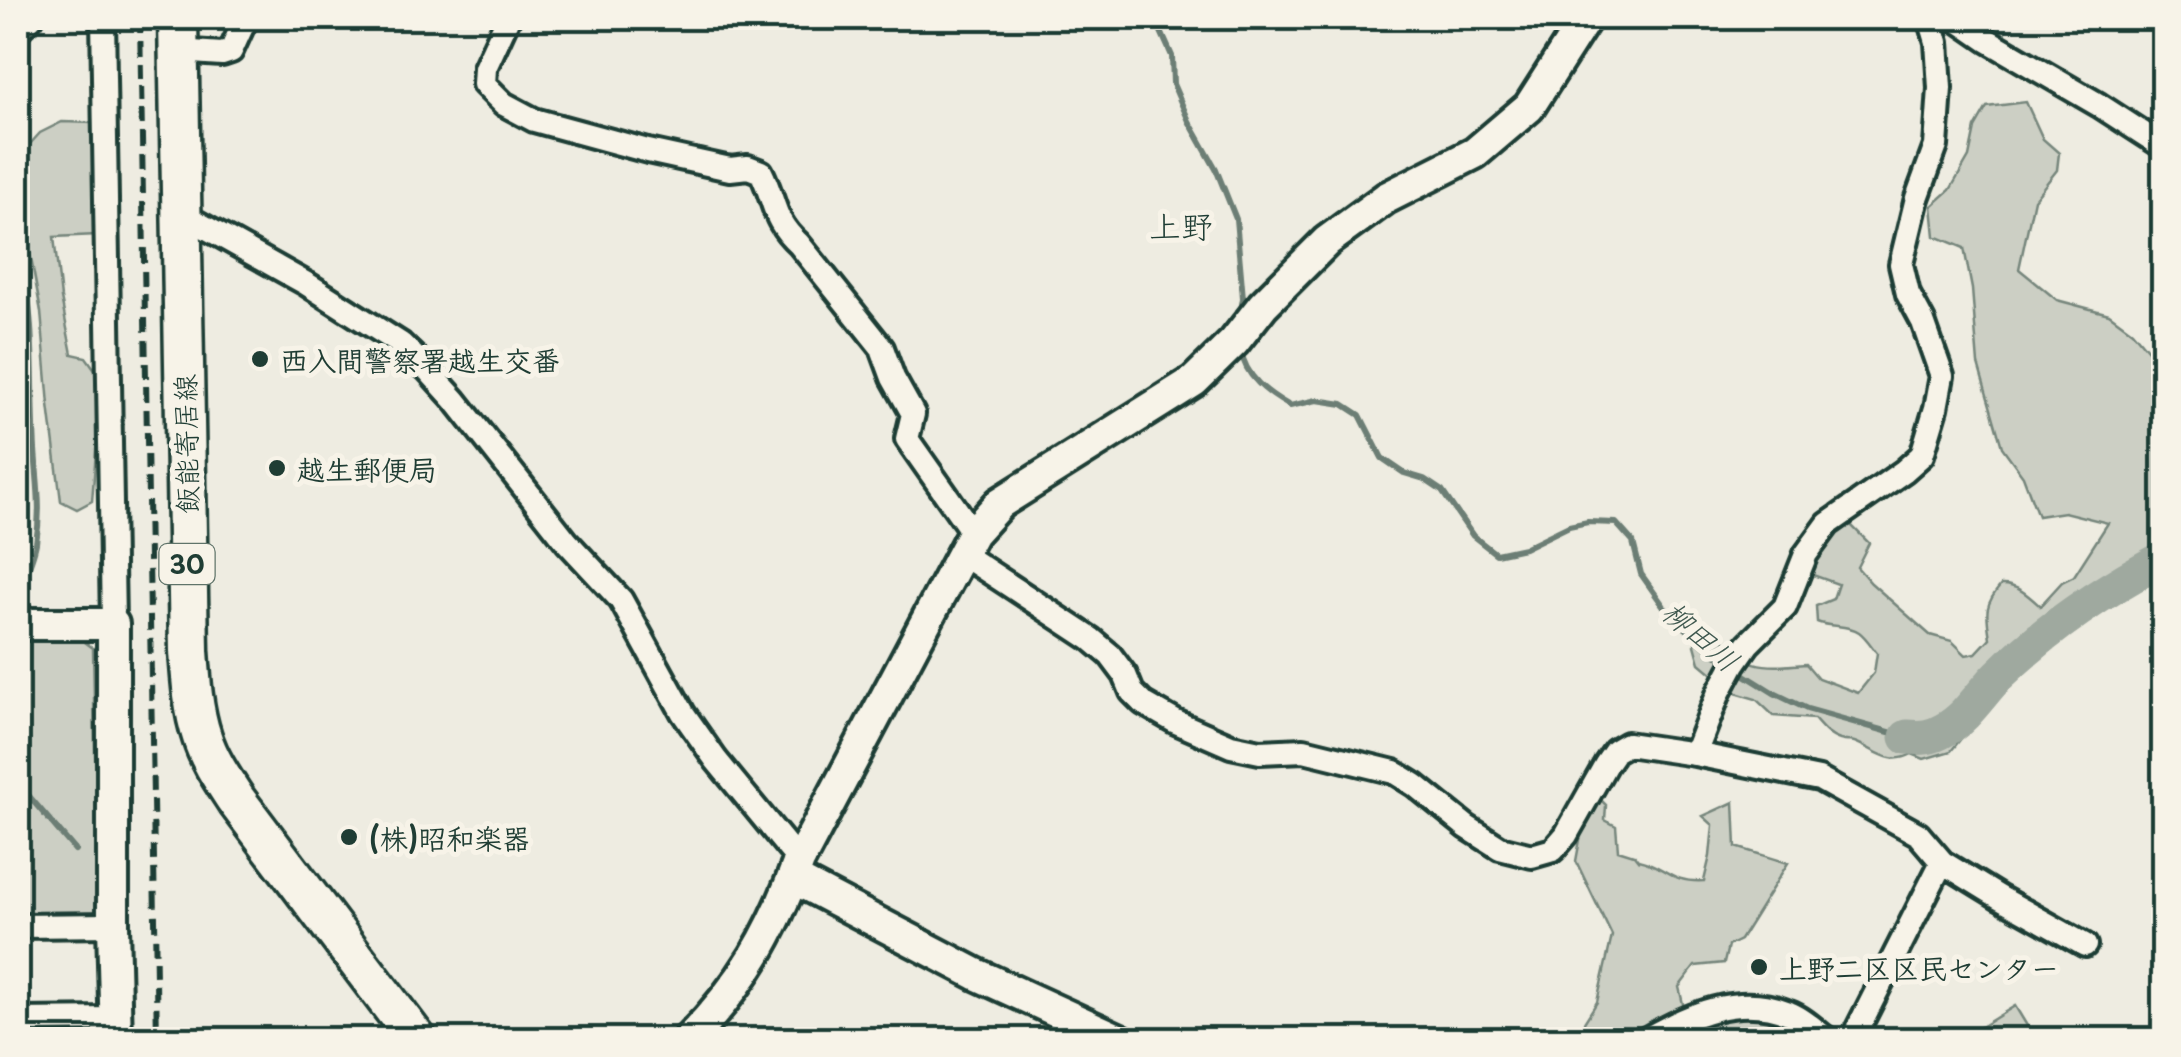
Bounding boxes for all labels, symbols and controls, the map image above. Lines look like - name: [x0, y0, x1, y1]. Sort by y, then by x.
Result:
- district label: 上野: [1149, 201, 1213, 249]
- place label: 西入間警察署越生交番: [280, 338, 560, 381]
- marker: 西入間警察署越生交番: [249, 348, 271, 370]
- street label: 飯能寄居線: [162, 374, 208, 514]
- place label: 越生郵便局: [297, 447, 437, 490]
- marker: 越生郵便局: [266, 457, 288, 479]
- road number: 30: [160, 544, 214, 584]
- water label: 柳田川: [1653, 588, 1751, 682]
- place label: (株)昭和楽器: [369, 816, 530, 859]
- marker: (株)昭和楽器: [338, 826, 360, 848]
- place label: 上野二区区民センター: [1779, 946, 2059, 989]
- marker: 上野二区区民センター: [1748, 956, 1770, 978]

